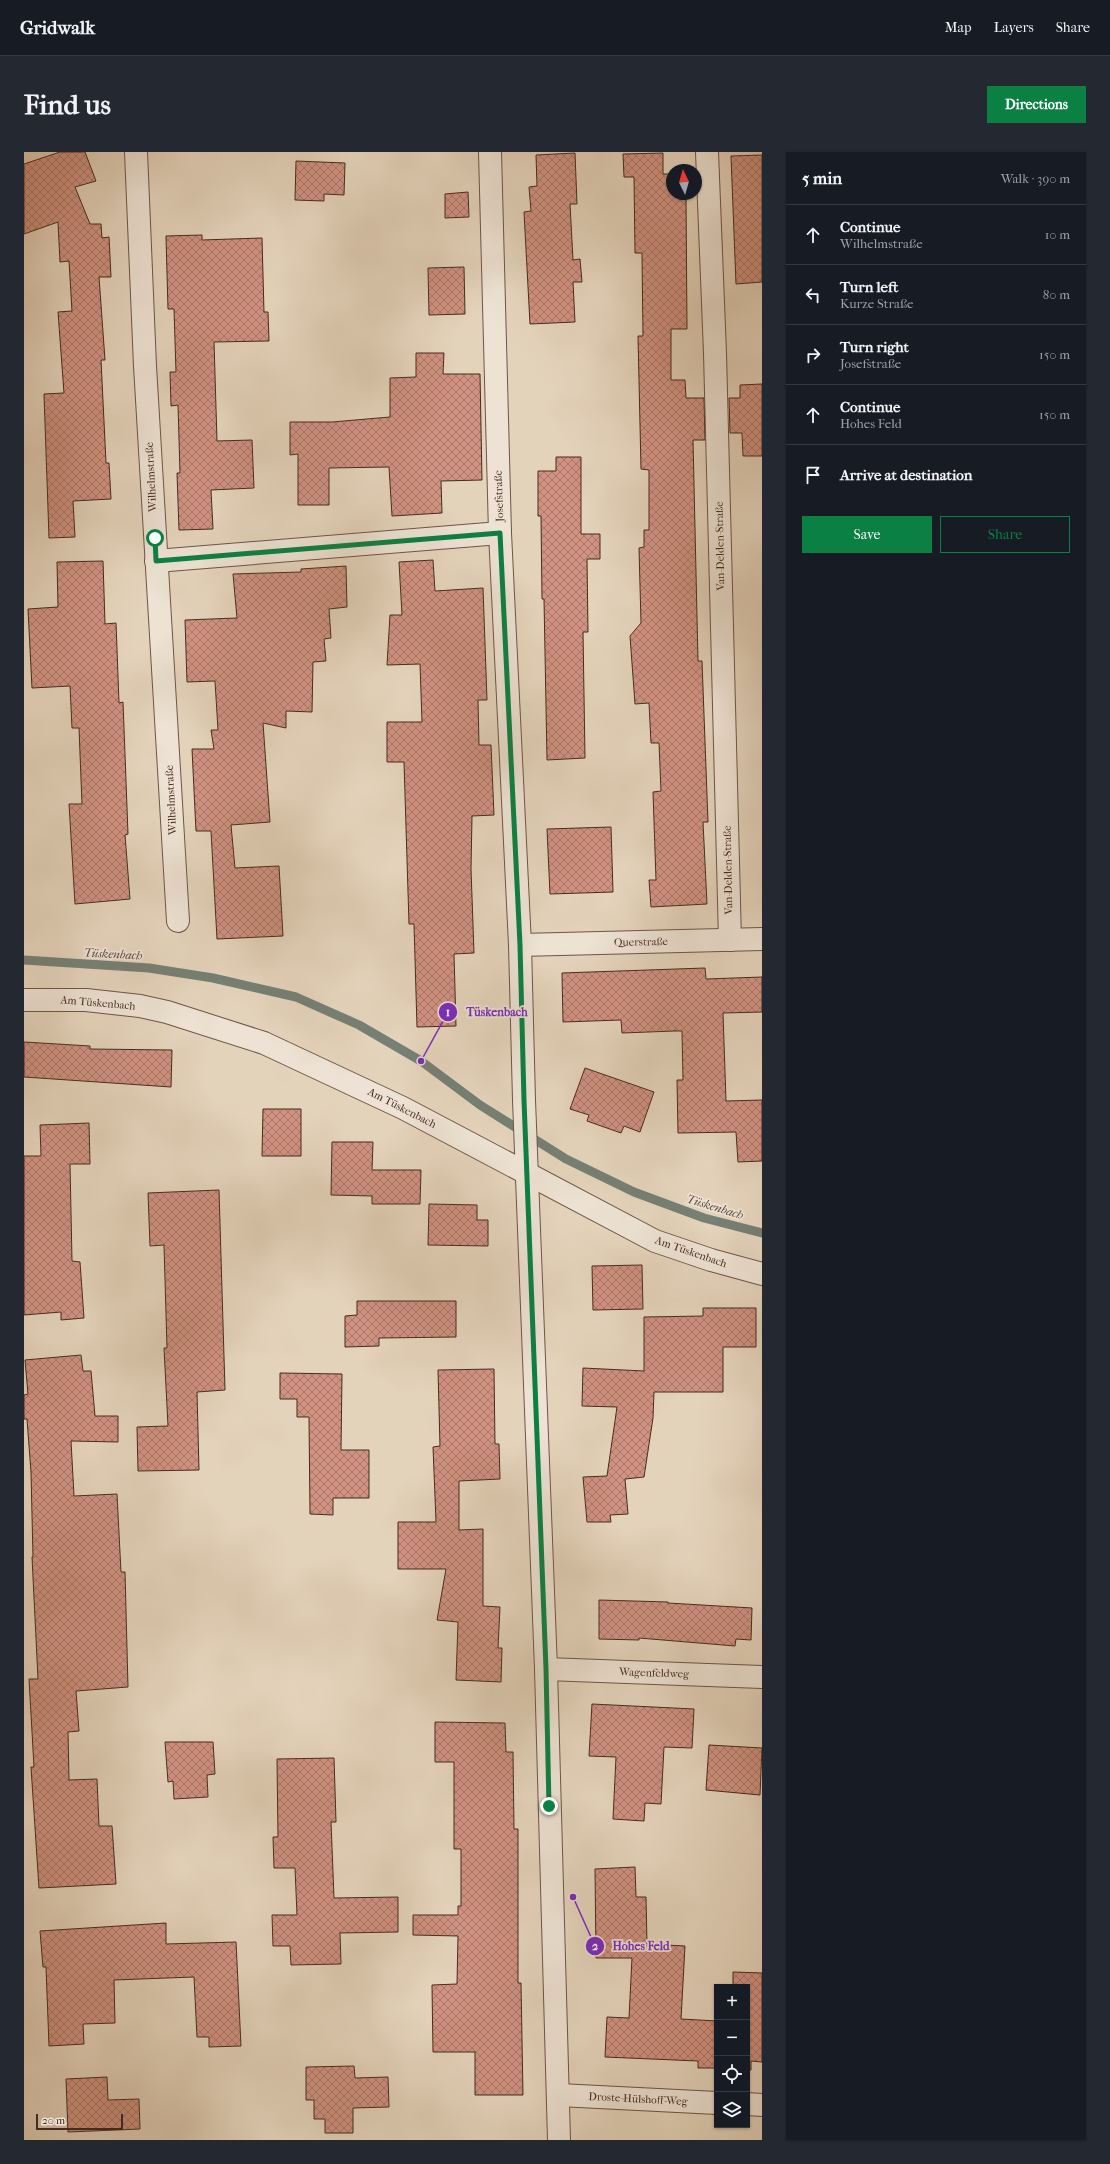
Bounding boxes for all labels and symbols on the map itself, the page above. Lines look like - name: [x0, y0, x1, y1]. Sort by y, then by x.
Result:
- north arrow: [666, 164, 702, 200]
- street label: Wilhelmstraße: [143, 441, 159, 513]
- street label: Josefstraße: [492, 469, 506, 523]
- street label: Van-Delden-Straße: [713, 501, 727, 592]
- route start: [146, 529, 164, 547]
- street label: Wilhelmstraße: [163, 764, 179, 836]
- street label: Van-Delden-Straße: [721, 825, 735, 916]
- street label: Querstraße: [614, 935, 669, 949]
- water label: Tüskenbach: [83, 945, 143, 963]
- street label: Am Tüskenbach: [59, 993, 137, 1013]
- callout: Tüskenbach: [438, 1000, 536, 1024]
- text: 1: [446, 1005, 450, 1019]
- text: Tüskenbach: [465, 1005, 528, 1019]
- street label: Am Tüskenbach: [365, 1085, 439, 1131]
- water label: Tüskenbach: [685, 1192, 745, 1222]
- street label: Am Tüskenbach: [652, 1233, 729, 1271]
- street label: Wagenfeldweg: [618, 1665, 689, 1681]
- route end: [540, 1797, 558, 1815]
- callout: Hohes Feld: [585, 1934, 678, 1958]
- text: 2: [592, 1939, 599, 1953]
- text: Hohes Feld: [613, 1939, 670, 1953]
- street label: Droste-Hülshoff-Weg: [588, 2090, 688, 2108]
- scale bar: [36, 2112, 123, 2131]

